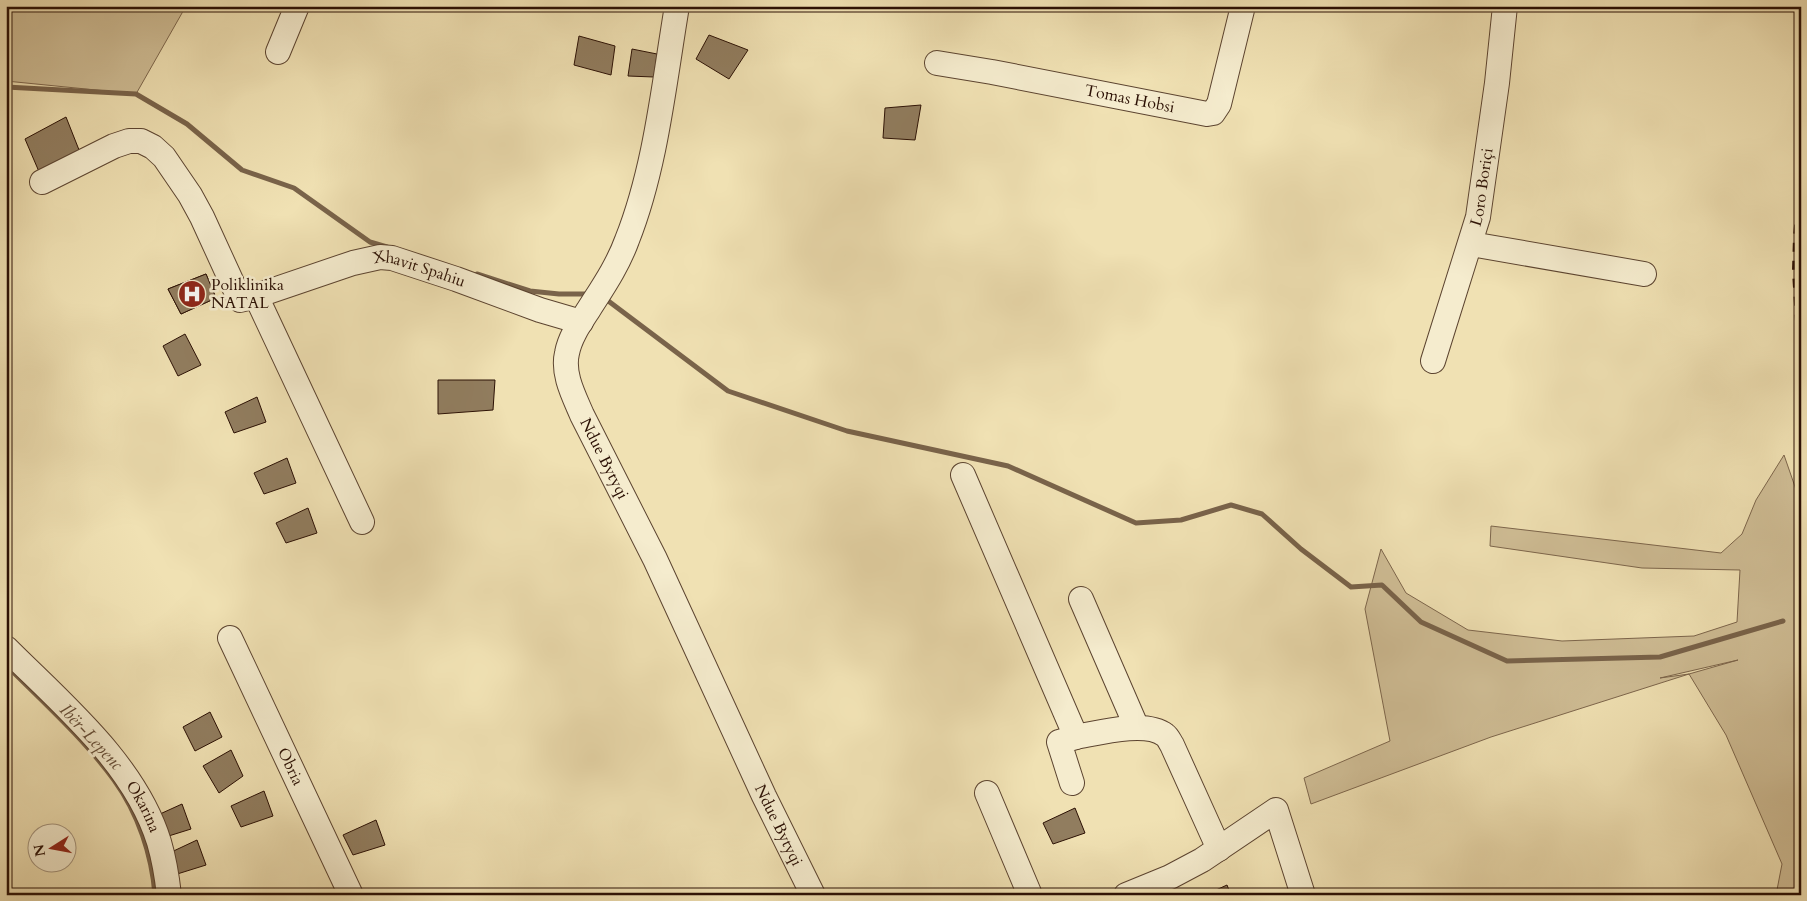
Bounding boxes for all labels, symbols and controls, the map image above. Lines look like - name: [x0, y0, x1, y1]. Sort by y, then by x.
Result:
- street label: Tomas Hobsi: [1083, 79, 1177, 119]
- street label: Loro Boriçi: [1465, 146, 1499, 229]
- street label: Xhavit Spahiu: [371, 245, 469, 293]
- place label: Poliklinika NATAL: [211, 274, 284, 314]
- hospital icon: Poliklinika NATAL: [177, 279, 207, 309]
- street label: Ndue Bytyqi: [574, 414, 634, 503]
- water label: Ibër-Lepenc: [54, 698, 128, 776]
- street label: Obria: [272, 744, 309, 789]
- street label: Okarina: [121, 776, 166, 836]
- street label: Ndue Bytyqi: [749, 781, 808, 870]
- north arrow: [28, 824, 78, 874]
- text: N: [29, 843, 50, 858]

